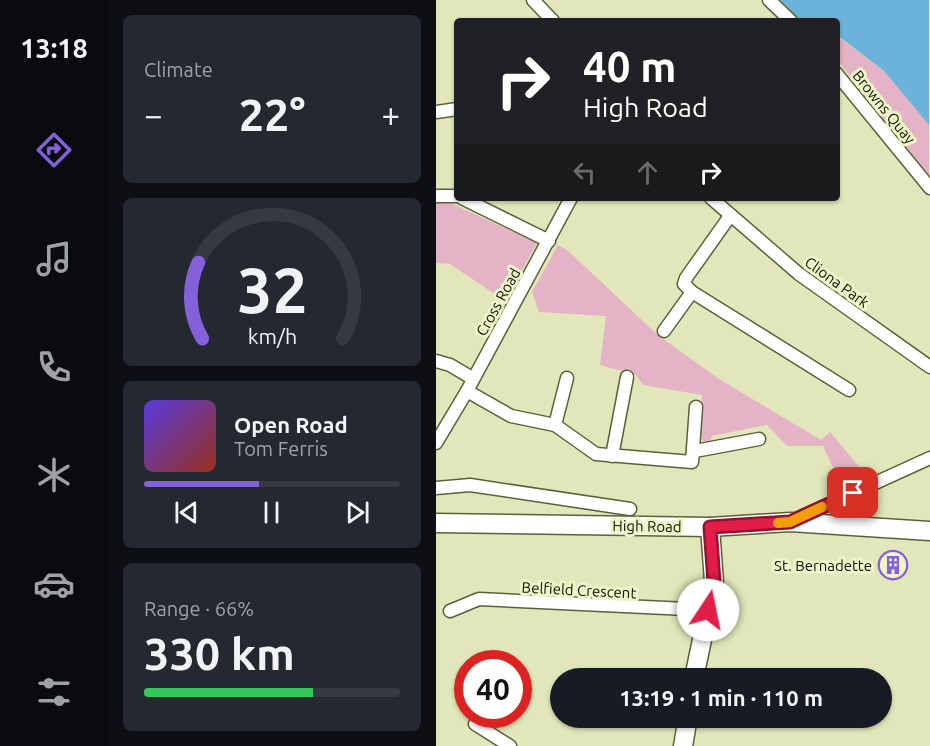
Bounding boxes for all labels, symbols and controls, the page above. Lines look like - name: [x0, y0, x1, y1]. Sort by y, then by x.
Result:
- text: 13:18: [20, 33, 88, 63]
- icon: right: [484, 42, 562, 120]
- text: 40 m: [583, 43, 677, 90]
- text: Climate: [144, 58, 213, 81]
- street label: Browns Quay: [849, 67, 919, 147]
- text: 22°: [239, 89, 305, 140]
- text: High Road: [583, 92, 708, 122]
- text: −: [144, 96, 163, 133]
- text: +: [381, 96, 400, 133]
- icon: directions: [33, 129, 75, 171]
- icon: left: [568, 156, 601, 189]
- icon: ahead: [631, 156, 664, 189]
- icon: right: [694, 156, 727, 189]
- icon: music: [33, 238, 75, 280]
- street label: Cliona Park: [802, 253, 873, 311]
- text: 32: [237, 255, 307, 325]
- street label: Cross Road: [472, 265, 524, 339]
- text: km/h: [247, 324, 297, 348]
- icon: phone: [33, 346, 75, 388]
- text: Open Road: [234, 412, 348, 437]
- text: Tom Ferris: [234, 437, 328, 460]
- icon: climate: [33, 454, 75, 496]
- pin: [827, 467, 878, 518]
- icon: arrive: [836, 476, 869, 509]
- icon: previous: [170, 496, 203, 529]
- icon: pause: [255, 496, 288, 529]
- icon: next: [341, 496, 374, 529]
- street label: High Road: [612, 517, 682, 535]
- building icon: St. Bernadette: [877, 549, 909, 581]
- place label: St. Bernadette: [774, 557, 872, 574]
- icon: car: [33, 563, 75, 605]
- position arrow: [676, 578, 740, 642]
- street label: Belfield Crescent: [521, 579, 637, 601]
- text: Range · 66%: [144, 597, 254, 620]
- text: 330 km: [144, 628, 295, 679]
- speed limit sign: 40: [454, 650, 532, 728]
- icon: filters: [33, 671, 75, 713]
- text: 13:19 · 1 min · 110 m: [619, 685, 823, 710]

